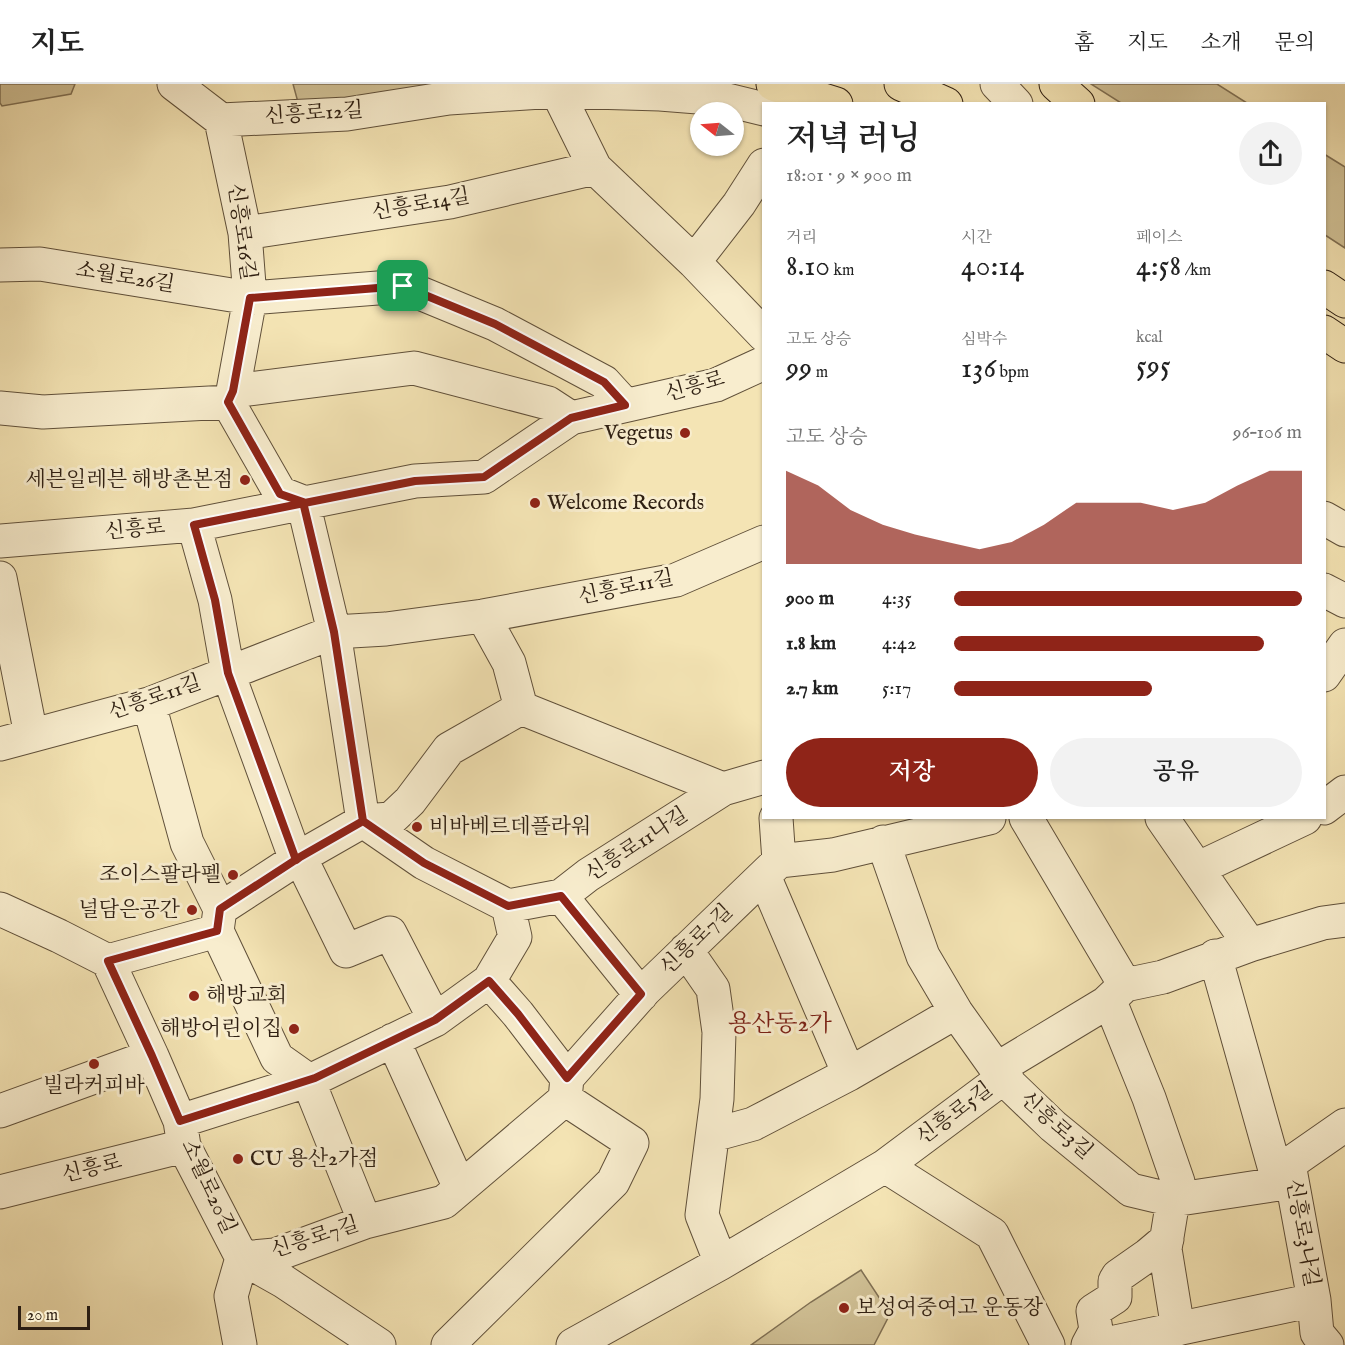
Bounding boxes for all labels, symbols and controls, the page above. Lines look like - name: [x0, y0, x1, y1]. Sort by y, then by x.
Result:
- text: 지도: [30, 27, 84, 62]
- text: 홈: [1074, 30, 1094, 57]
- text: 지도: [1127, 30, 1168, 57]
- text: 소개: [1201, 30, 1241, 57]
- text: 문의: [1274, 30, 1315, 57]
- street label: 신흥로12길: [264, 97, 364, 131]
- north arrow: [690, 102, 744, 156]
- map controls: [690, 102, 744, 156]
- text: 저녁 러닝: [786, 119, 921, 161]
- button: share: [1239, 122, 1302, 185]
- text: 18:01 · 9 × 900 m: [786, 163, 912, 188]
- street label: 신흥로16길: [221, 182, 261, 282]
- street label: 신흥로14길: [370, 183, 472, 227]
- text: 거리: [786, 228, 817, 248]
- text: 시간: [961, 228, 992, 248]
- text: 페이스: [1136, 228, 1182, 248]
- text: 8.10: [786, 248, 830, 286]
- text: 40:14: [961, 248, 1024, 286]
- text: 4:58: [1136, 248, 1181, 286]
- street label: 소월로26길: [74, 257, 176, 299]
- pin: [377, 260, 428, 311]
- text: km: [830, 261, 854, 281]
- text: /km: [1181, 261, 1211, 281]
- icon: arrive: [386, 269, 419, 302]
- text: kcal: [1136, 328, 1163, 348]
- text: 고도 상승: [786, 330, 851, 350]
- text: 심박수: [961, 330, 1007, 350]
- text: 595: [1136, 348, 1171, 386]
- text: 99: [786, 350, 812, 388]
- text: 136: [961, 350, 996, 388]
- text: m: [812, 363, 828, 383]
- text: bpm: [996, 363, 1029, 383]
- street label: 신흥로: [662, 366, 728, 408]
- place label: Vegetus: [603, 420, 673, 447]
- text: 96–106 m: [1233, 420, 1302, 445]
- text: 고도 상승: [786, 425, 868, 450]
- marker: Vegetus: [678, 426, 692, 440]
- place label: 세븐일레븐 해방촌본점: [26, 467, 233, 494]
- marker: 세븐일레븐 해방촌본점: [238, 473, 252, 487]
- place label: Welcome Records: [547, 490, 704, 517]
- marker: Welcome Records: [528, 496, 542, 510]
- street label: 신흥로: [104, 514, 166, 546]
- street label: 신흥로11길: [576, 565, 676, 611]
- text: 900 m: [786, 586, 834, 611]
- text: 4:35: [882, 586, 912, 611]
- text: 1.8 km: [786, 631, 836, 656]
- text: 4:42: [882, 631, 916, 656]
- street label: 신흥로11길: [105, 669, 205, 727]
- text: 2.7 km: [786, 676, 839, 701]
- text: 5:17: [882, 676, 911, 701]
- button: 저장: [786, 738, 1038, 807]
- button: 공유: [1050, 738, 1302, 807]
- street label: 신흥로11나길: [581, 802, 693, 888]
- place label: 비바베르데플라워: [429, 814, 591, 841]
- marker: 비바베르데플라워: [410, 820, 424, 834]
- place label: 조이스팔라펠: [99, 862, 221, 889]
- marker: 조이스팔라펠: [226, 868, 240, 882]
- place label: 널담은공간: [79, 897, 181, 924]
- street label: 신흥로7길: [655, 899, 739, 981]
- marker: 널담은공간: [185, 903, 199, 917]
- place label: 해방교회: [206, 983, 287, 1010]
- marker: 해방교회: [187, 989, 201, 1003]
- district label: 용산동2가: [728, 1009, 832, 1040]
- place label: 해방어린이집: [160, 1016, 282, 1043]
- marker: 해방어린이집: [287, 1022, 301, 1036]
- marker: 빌라커피바: [87, 1057, 101, 1071]
- place label: 빌라커피바: [43, 1073, 145, 1100]
- street label: 신흥로5길: [911, 1077, 999, 1151]
- street label: 신흥로3길: [1014, 1086, 1098, 1166]
- street label: 소월로20길: [174, 1135, 242, 1239]
- place label: CU 용산2가점: [250, 1146, 378, 1173]
- street label: 신흥로: [59, 1149, 125, 1189]
- marker: CU 용산2가점: [231, 1152, 245, 1166]
- street label: 신흥로3나길: [1279, 1177, 1325, 1289]
- street label: 신흥로7길: [268, 1211, 362, 1265]
- place label: 보성여중여고 운동장: [856, 1295, 1044, 1322]
- marker: 보성여중여고 운동장: [837, 1301, 851, 1315]
- scale bar: [18, 1303, 90, 1330]
- text: 20 m: [27, 1306, 58, 1326]

